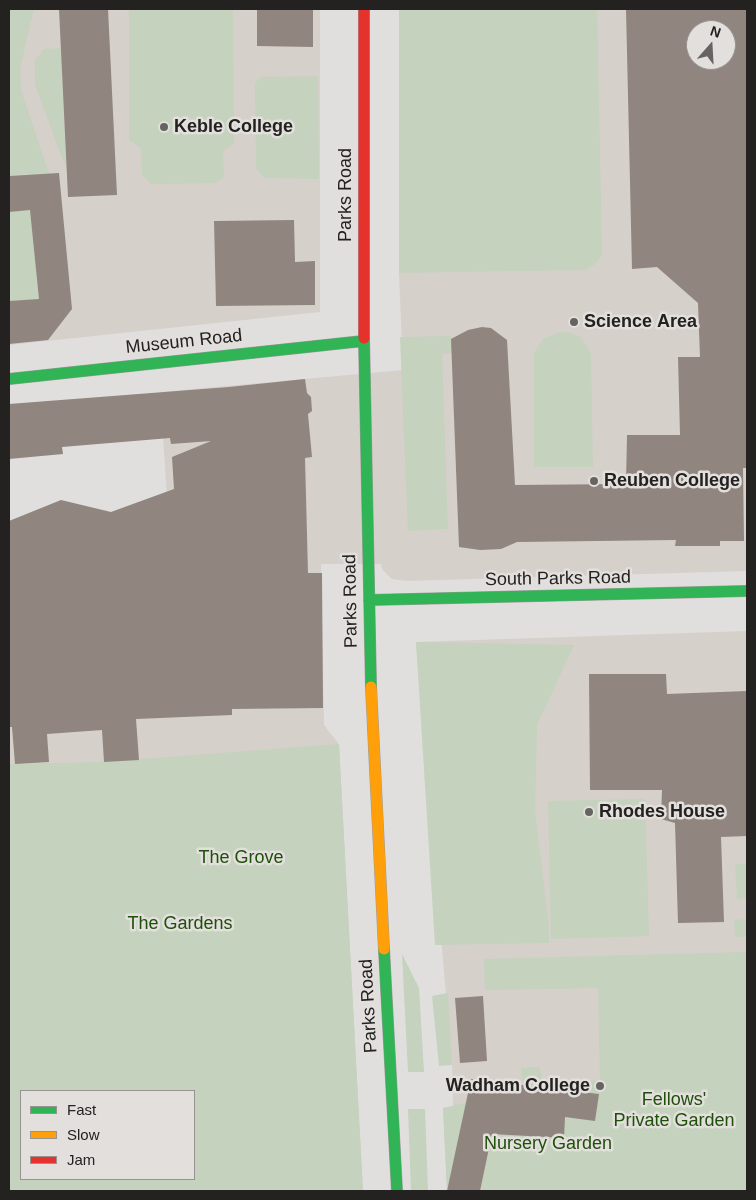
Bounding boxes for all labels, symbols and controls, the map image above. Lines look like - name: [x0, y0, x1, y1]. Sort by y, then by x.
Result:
- north arrow: [686, 20, 736, 70]
- text: N: [708, 23, 723, 41]
- place label: Keble College: [174, 116, 293, 138]
- marker: Keble College: [158, 121, 170, 133]
- street label: Parks Road: [335, 148, 357, 242]
- place label: Science Area: [584, 311, 697, 333]
- marker: Science Area: [568, 316, 580, 328]
- street label: Museum Road: [125, 325, 243, 359]
- place label: Reuben College: [604, 470, 740, 492]
- marker: Reuben College: [588, 475, 600, 487]
- street label: Parks Road: [339, 554, 363, 648]
- street label: South Parks Road: [485, 567, 631, 591]
- place label: Rhodes House: [599, 801, 725, 823]
- marker: Rhodes House: [583, 806, 595, 818]
- park label: The Grove: [198, 847, 284, 869]
- park label: The Gardens: [127, 913, 233, 935]
- street label: Parks Road: [356, 958, 382, 1054]
- place label: Wadham College: [446, 1075, 590, 1097]
- marker: Wadham College: [594, 1080, 606, 1092]
- park label: Fellows' Private Garden: [613, 1089, 735, 1132]
- legend: [20, 1090, 195, 1180]
- text: Fast: [67, 1101, 96, 1118]
- text: Slow: [67, 1126, 100, 1143]
- park label: Nursery Garden: [484, 1133, 612, 1155]
- text: Jam: [67, 1151, 95, 1168]

